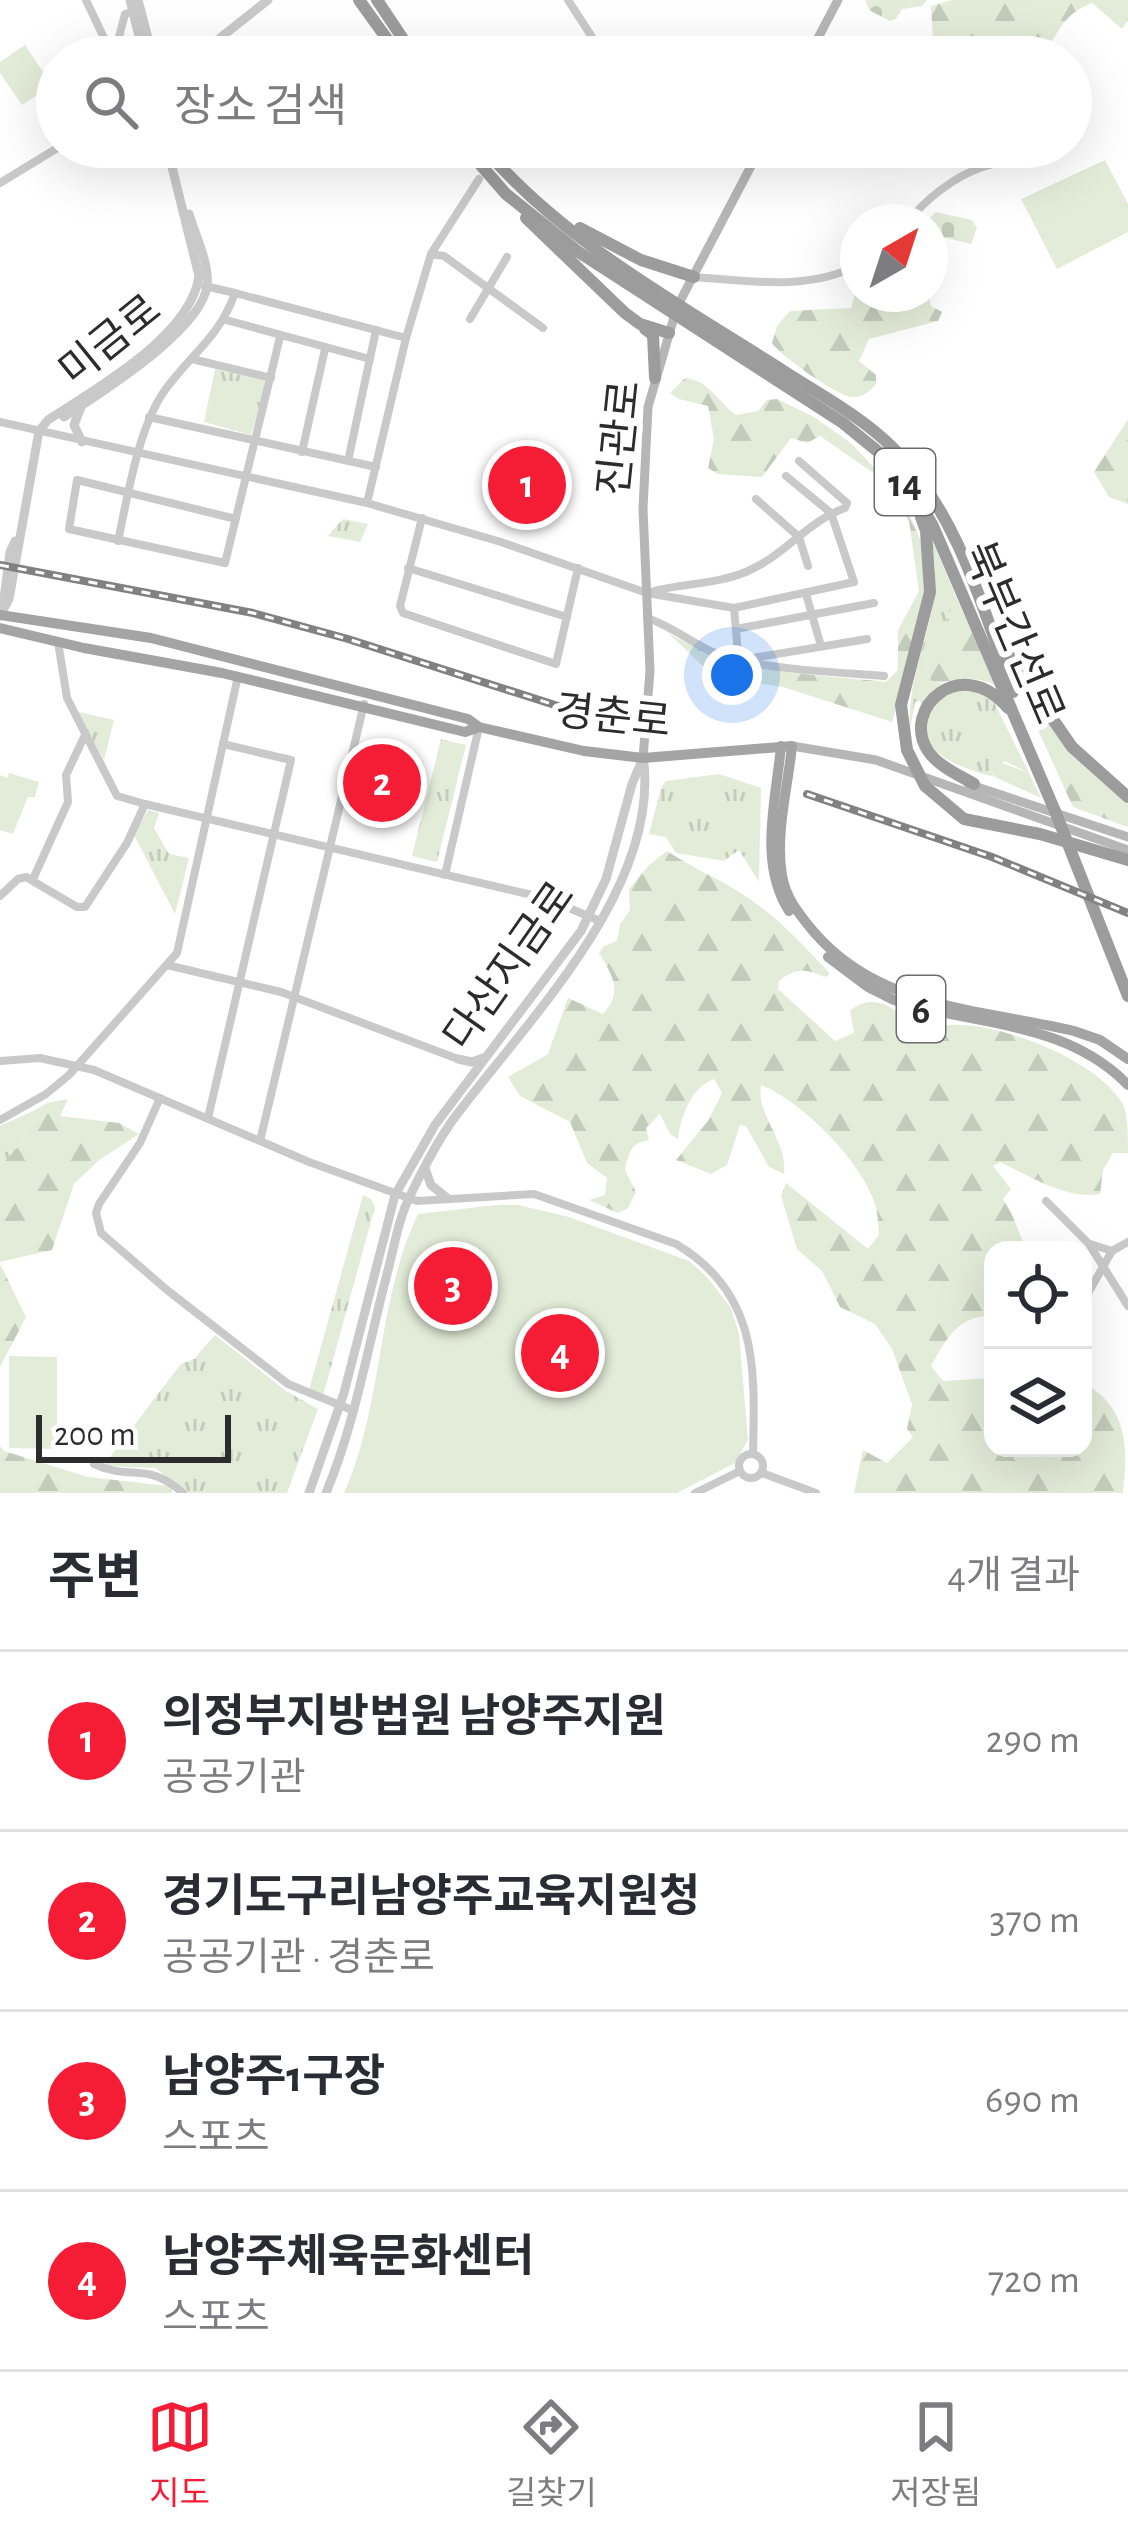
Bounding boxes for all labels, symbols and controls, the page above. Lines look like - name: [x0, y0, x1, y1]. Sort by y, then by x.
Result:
- search box: [36, 36, 1092, 168]
- icon: search: [78, 69, 144, 135]
- text: 장소 검색: [174, 85, 347, 130]
- north arrow: [840, 204, 948, 312]
- street label: 미금로: [51, 286, 169, 393]
- street label: 진관로: [592, 378, 647, 498]
- pin: 1: [488, 440, 566, 530]
- road number: 14: [875, 449, 935, 515]
- street label: 북부간선로: [956, 535, 1071, 730]
- your location: [702, 645, 762, 705]
- street label: 경춘로: [553, 689, 673, 744]
- pin: 2: [343, 738, 421, 828]
- street label: 다산지금로: [435, 874, 582, 1057]
- road number: 6: [897, 976, 945, 1042]
- pin: 3: [414, 1241, 492, 1331]
- map controls: [984, 1241, 1092, 1457]
- button: locate: [984, 1241, 1092, 1349]
- pin: 4: [521, 1308, 599, 1398]
- button: layers: [984, 1349, 1092, 1457]
- scale bar: [36, 1409, 231, 1462]
- text: 200 m: [54, 1419, 136, 1452]
- text: 주변: [48, 1552, 142, 1603]
- text: 4개 결과: [947, 1557, 1080, 1596]
- text: 의정부지방법원 남양주지원: [162, 1695, 666, 1740]
- text: 1: [80, 1721, 94, 1760]
- text: 290 m: [986, 1721, 1080, 1760]
- text: 공공기관: [162, 1759, 306, 1798]
- text: 경기도구리남양주교육지원청: [162, 1875, 700, 1920]
- text: 2: [78, 1901, 96, 1940]
- text: 370 m: [989, 1901, 1080, 1940]
- text: 공공기관 · 경춘로: [162, 1939, 435, 1978]
- text: 남양주1구장: [162, 2055, 385, 2100]
- text: 3: [79, 2081, 95, 2120]
- text: 690 m: [985, 2081, 1080, 2120]
- text: 스포츠: [162, 2119, 270, 2158]
- text: 남양주체육문화센터: [162, 2235, 535, 2280]
- text: 4: [77, 2261, 97, 2300]
- text: 720 m: [988, 2261, 1080, 2300]
- text: 스포츠: [162, 2299, 270, 2338]
- tab: 지도: [147, 2394, 213, 2515]
- tab: 길찾기: [506, 2394, 597, 2515]
- tab: 저장됨: [890, 2394, 981, 2515]

